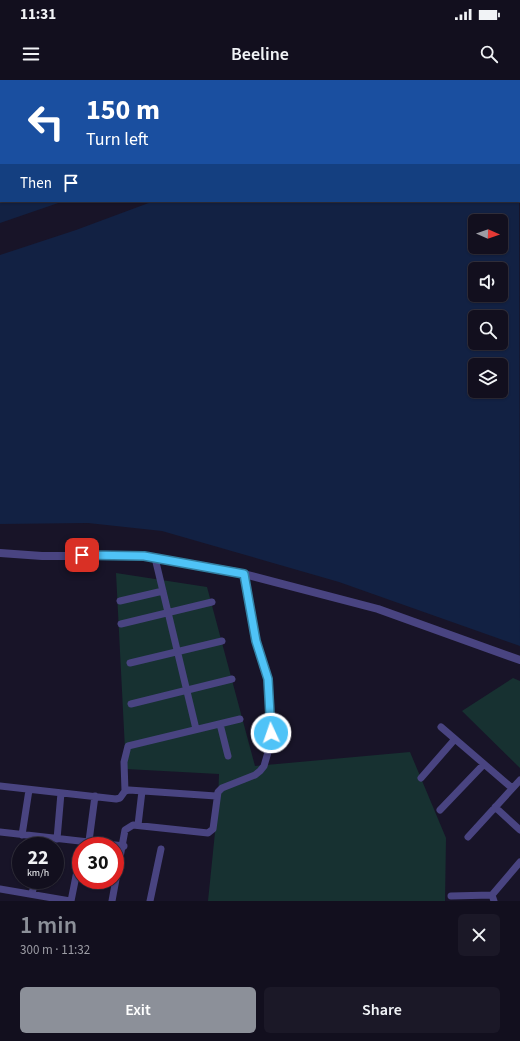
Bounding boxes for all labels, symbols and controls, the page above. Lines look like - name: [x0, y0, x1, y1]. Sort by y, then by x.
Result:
- text: 11:31: [20, 4, 56, 25]
- text: Beeline: [231, 42, 289, 67]
- icon: menu: [20, 43, 42, 65]
- icon: search: [478, 43, 500, 65]
- text: 150 m: [86, 90, 160, 130]
- icon: left: [20, 96, 72, 148]
- text: Turn left: [86, 127, 148, 152]
- icon: arrive: [60, 172, 82, 194]
- text: Then: [20, 173, 52, 194]
- north arrow: [468, 214, 508, 254]
- map controls: [468, 214, 508, 398]
- button: sound: [468, 262, 508, 302]
- button: search: [468, 310, 508, 350]
- button: layers: [468, 358, 508, 398]
- pin: [65, 538, 99, 572]
- icon: arrive: [71, 544, 93, 566]
- position arrow: [250, 712, 292, 754]
- speed limit sign: 30: [72, 837, 124, 889]
- text: 22: [27, 844, 49, 872]
- text: km/h: [27, 866, 49, 880]
- text: 1 min: [20, 908, 77, 943]
- button: close: [458, 914, 500, 956]
- text: 300 m · 11:32: [20, 941, 90, 959]
- button: Exit: [20, 987, 256, 1033]
- button: Share: [264, 987, 500, 1033]

